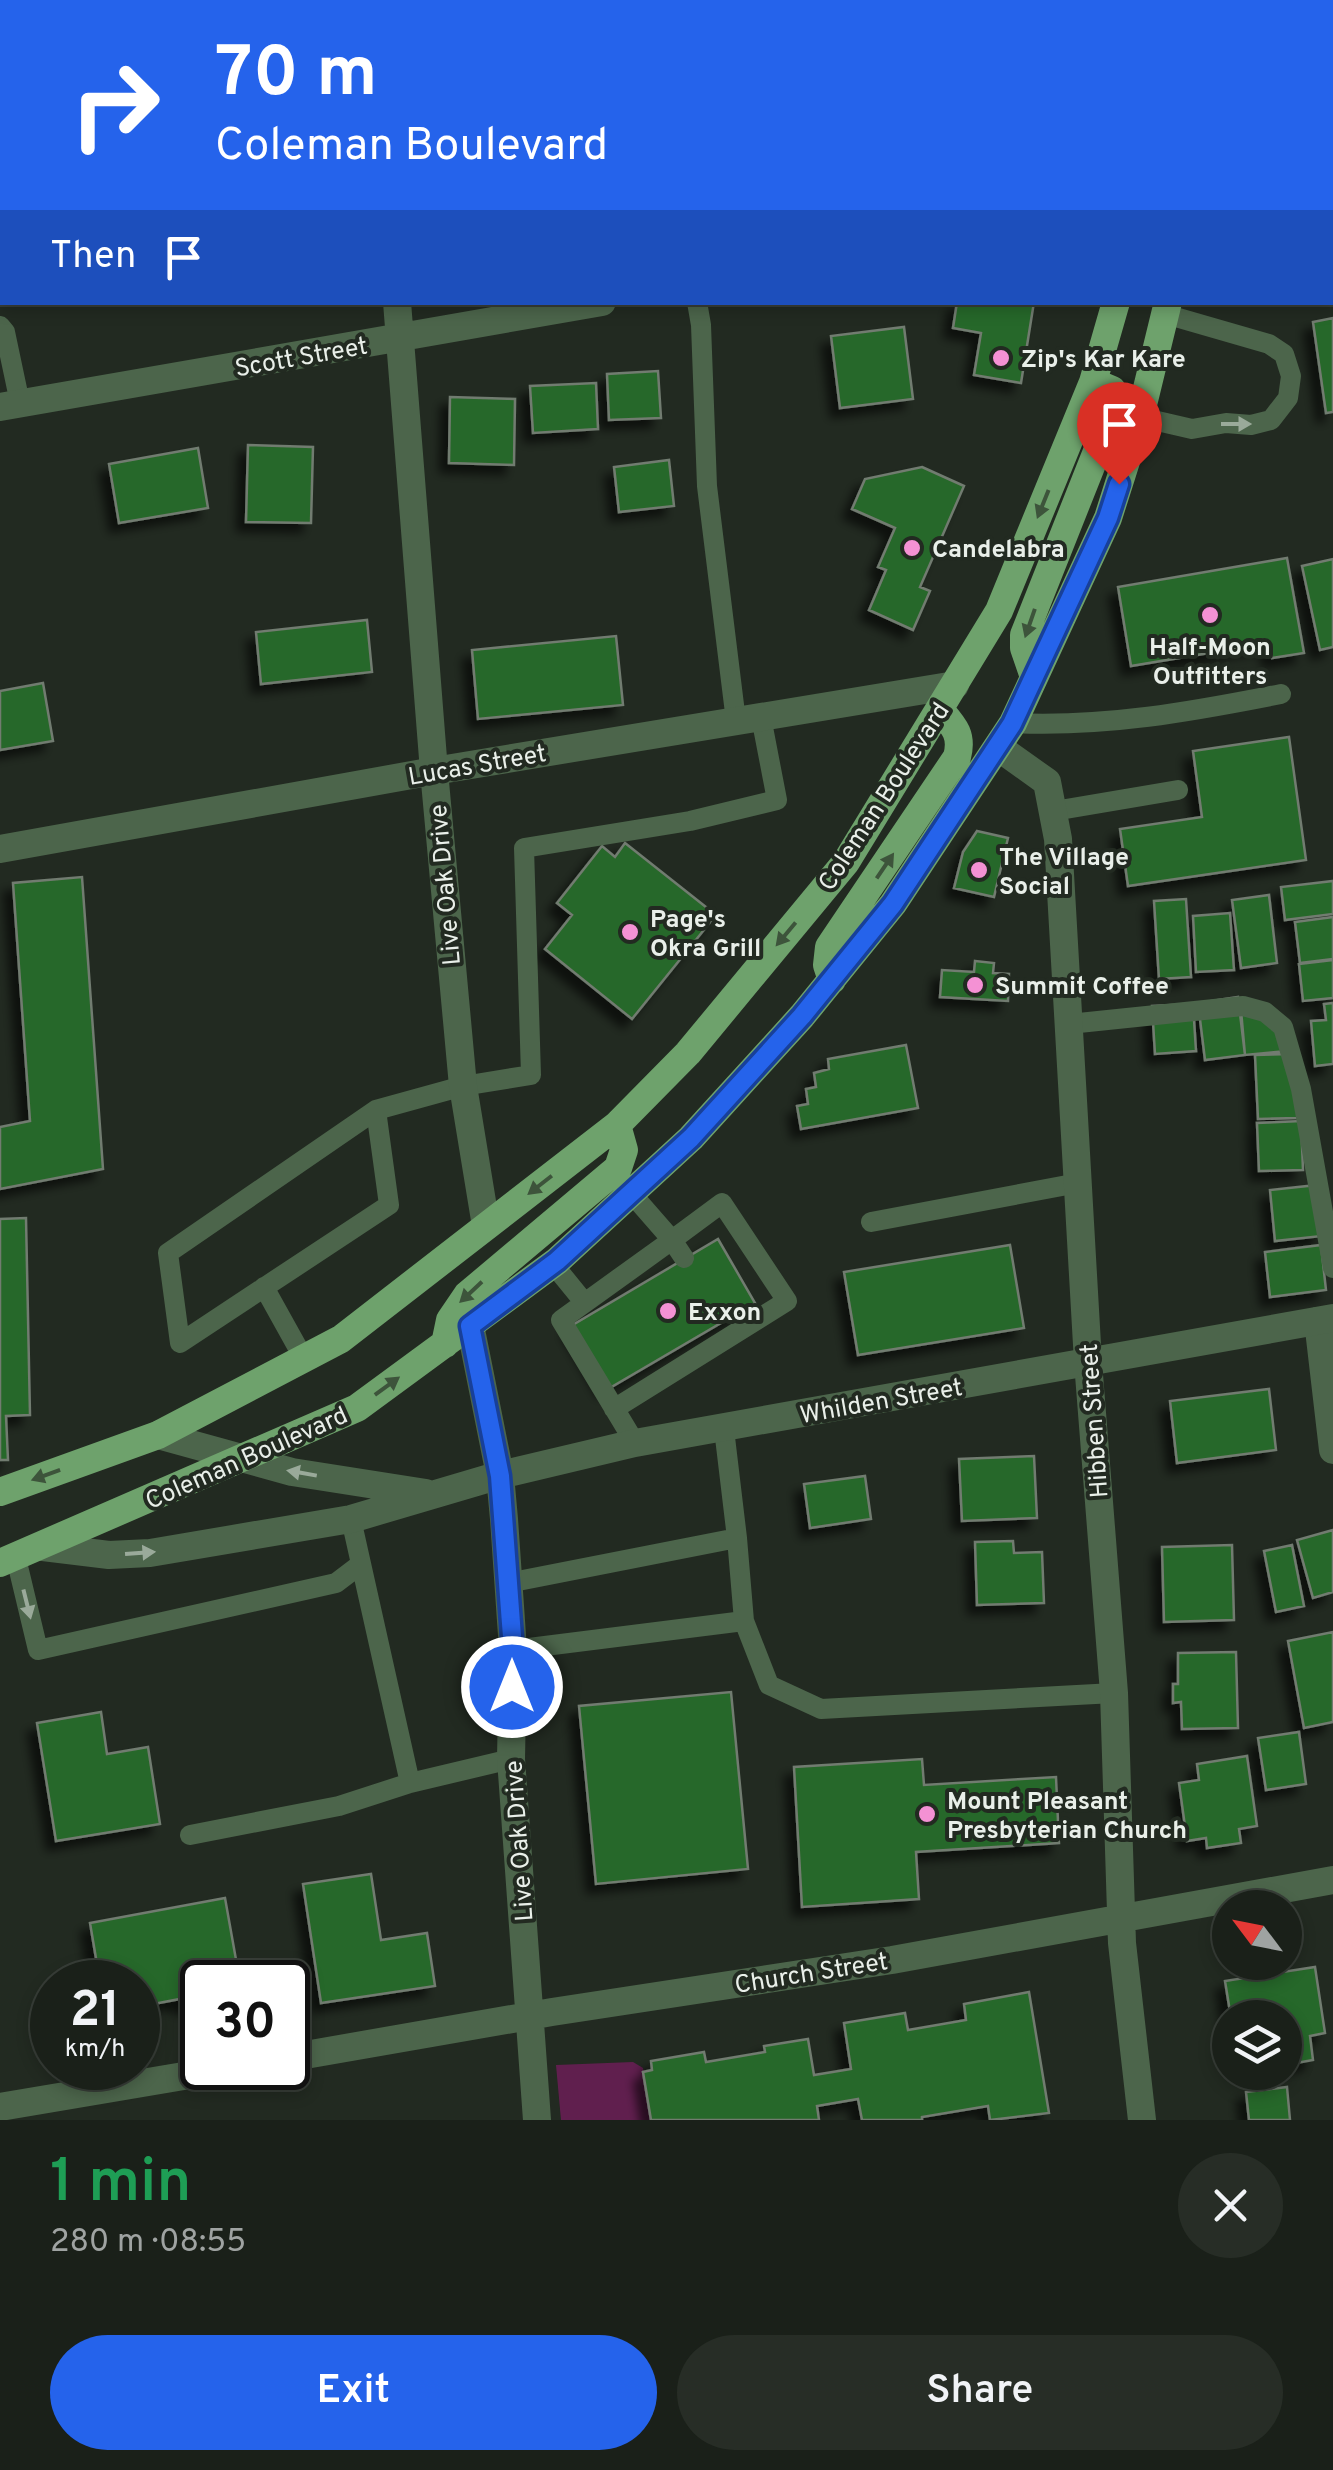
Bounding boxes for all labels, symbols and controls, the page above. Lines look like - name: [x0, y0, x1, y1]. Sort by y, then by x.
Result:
- text: 70 m: [215, 32, 378, 121]
- icon: right: [50, 40, 180, 170]
- text: Coleman Boulevard: [215, 119, 608, 176]
- icon: arrive: [156, 230, 211, 285]
- text: Then: [50, 233, 136, 282]
- street label: Scott Street: [233, 332, 370, 386]
- place label: Zip's Kar Kare: [1021, 345, 1186, 377]
- marker: Zip's Kar Kare: [990, 347, 1012, 369]
- pin: [1077, 382, 1162, 485]
- icon: arrive: [1092, 397, 1147, 452]
- one-way arrow: [1221, 416, 1252, 432]
- one-way arrow: [1034, 490, 1050, 520]
- place label: Candelabra: [932, 535, 1065, 567]
- marker: Candelabra: [901, 537, 923, 559]
- marker: Half-Moon Outfitters: [1199, 604, 1221, 626]
- one-way arrow: [1021, 609, 1036, 639]
- place label: Half-Moon Outfitters: [1149, 633, 1271, 694]
- street label: Coleman Boulevard: [813, 697, 958, 898]
- street label: Lucas Street: [406, 739, 549, 795]
- street label: Live Oak Drive: [424, 803, 470, 967]
- place label: The Village Social: [999, 843, 1129, 904]
- one-way arrow: [875, 852, 894, 879]
- marker: The Village Social: [968, 859, 990, 881]
- place label: Page's Okra Grill: [650, 905, 761, 966]
- marker: Page's Okra Grill: [619, 921, 641, 943]
- one-way arrow: [776, 922, 797, 947]
- place label: Summit Coffee: [995, 972, 1169, 1004]
- marker: Summit Coffee: [964, 974, 986, 996]
- one-way arrow: [527, 1174, 552, 1195]
- one-way arrow: [460, 1280, 484, 1303]
- place label: Exxon: [688, 1298, 761, 1330]
- marker: Exxon: [657, 1300, 679, 1322]
- street label: Hibben Street: [1075, 1342, 1117, 1499]
- street label: Whilden Street: [798, 1373, 965, 1433]
- one-way arrow: [373, 1377, 400, 1397]
- street label: Coleman Boulevard: [141, 1401, 353, 1519]
- one-way arrow: [285, 1465, 317, 1480]
- one-way arrow: [31, 1468, 61, 1483]
- one-way arrow: [124, 1545, 156, 1561]
- one-way arrow: [20, 1589, 35, 1620]
- position arrow: [460, 1635, 564, 1739]
- street label: Live Oak Drive: [499, 1759, 543, 1923]
- place label: Mount Pleasant Presbyterian Church: [947, 1787, 1187, 1848]
- marker: Mount Pleasant Presbyterian Church: [916, 1803, 938, 1825]
- north arrow: [1212, 1890, 1302, 1980]
- map controls: [1212, 1890, 1302, 2090]
- street label: Church Street: [732, 1947, 890, 2003]
- speed limit sign: 30: [180, 1960, 310, 2090]
- text: 21: [70, 1981, 120, 2044]
- button: layers: [1212, 2000, 1302, 2090]
- text: km/h: [65, 2034, 125, 2066]
- text: 1 min: [50, 2147, 191, 2223]
- button: close: [1178, 2153, 1283, 2258]
- text: 280 m · 08:55: [50, 2223, 246, 2263]
- button: Exit: [50, 2335, 657, 2450]
- button: Share: [677, 2335, 1283, 2450]

